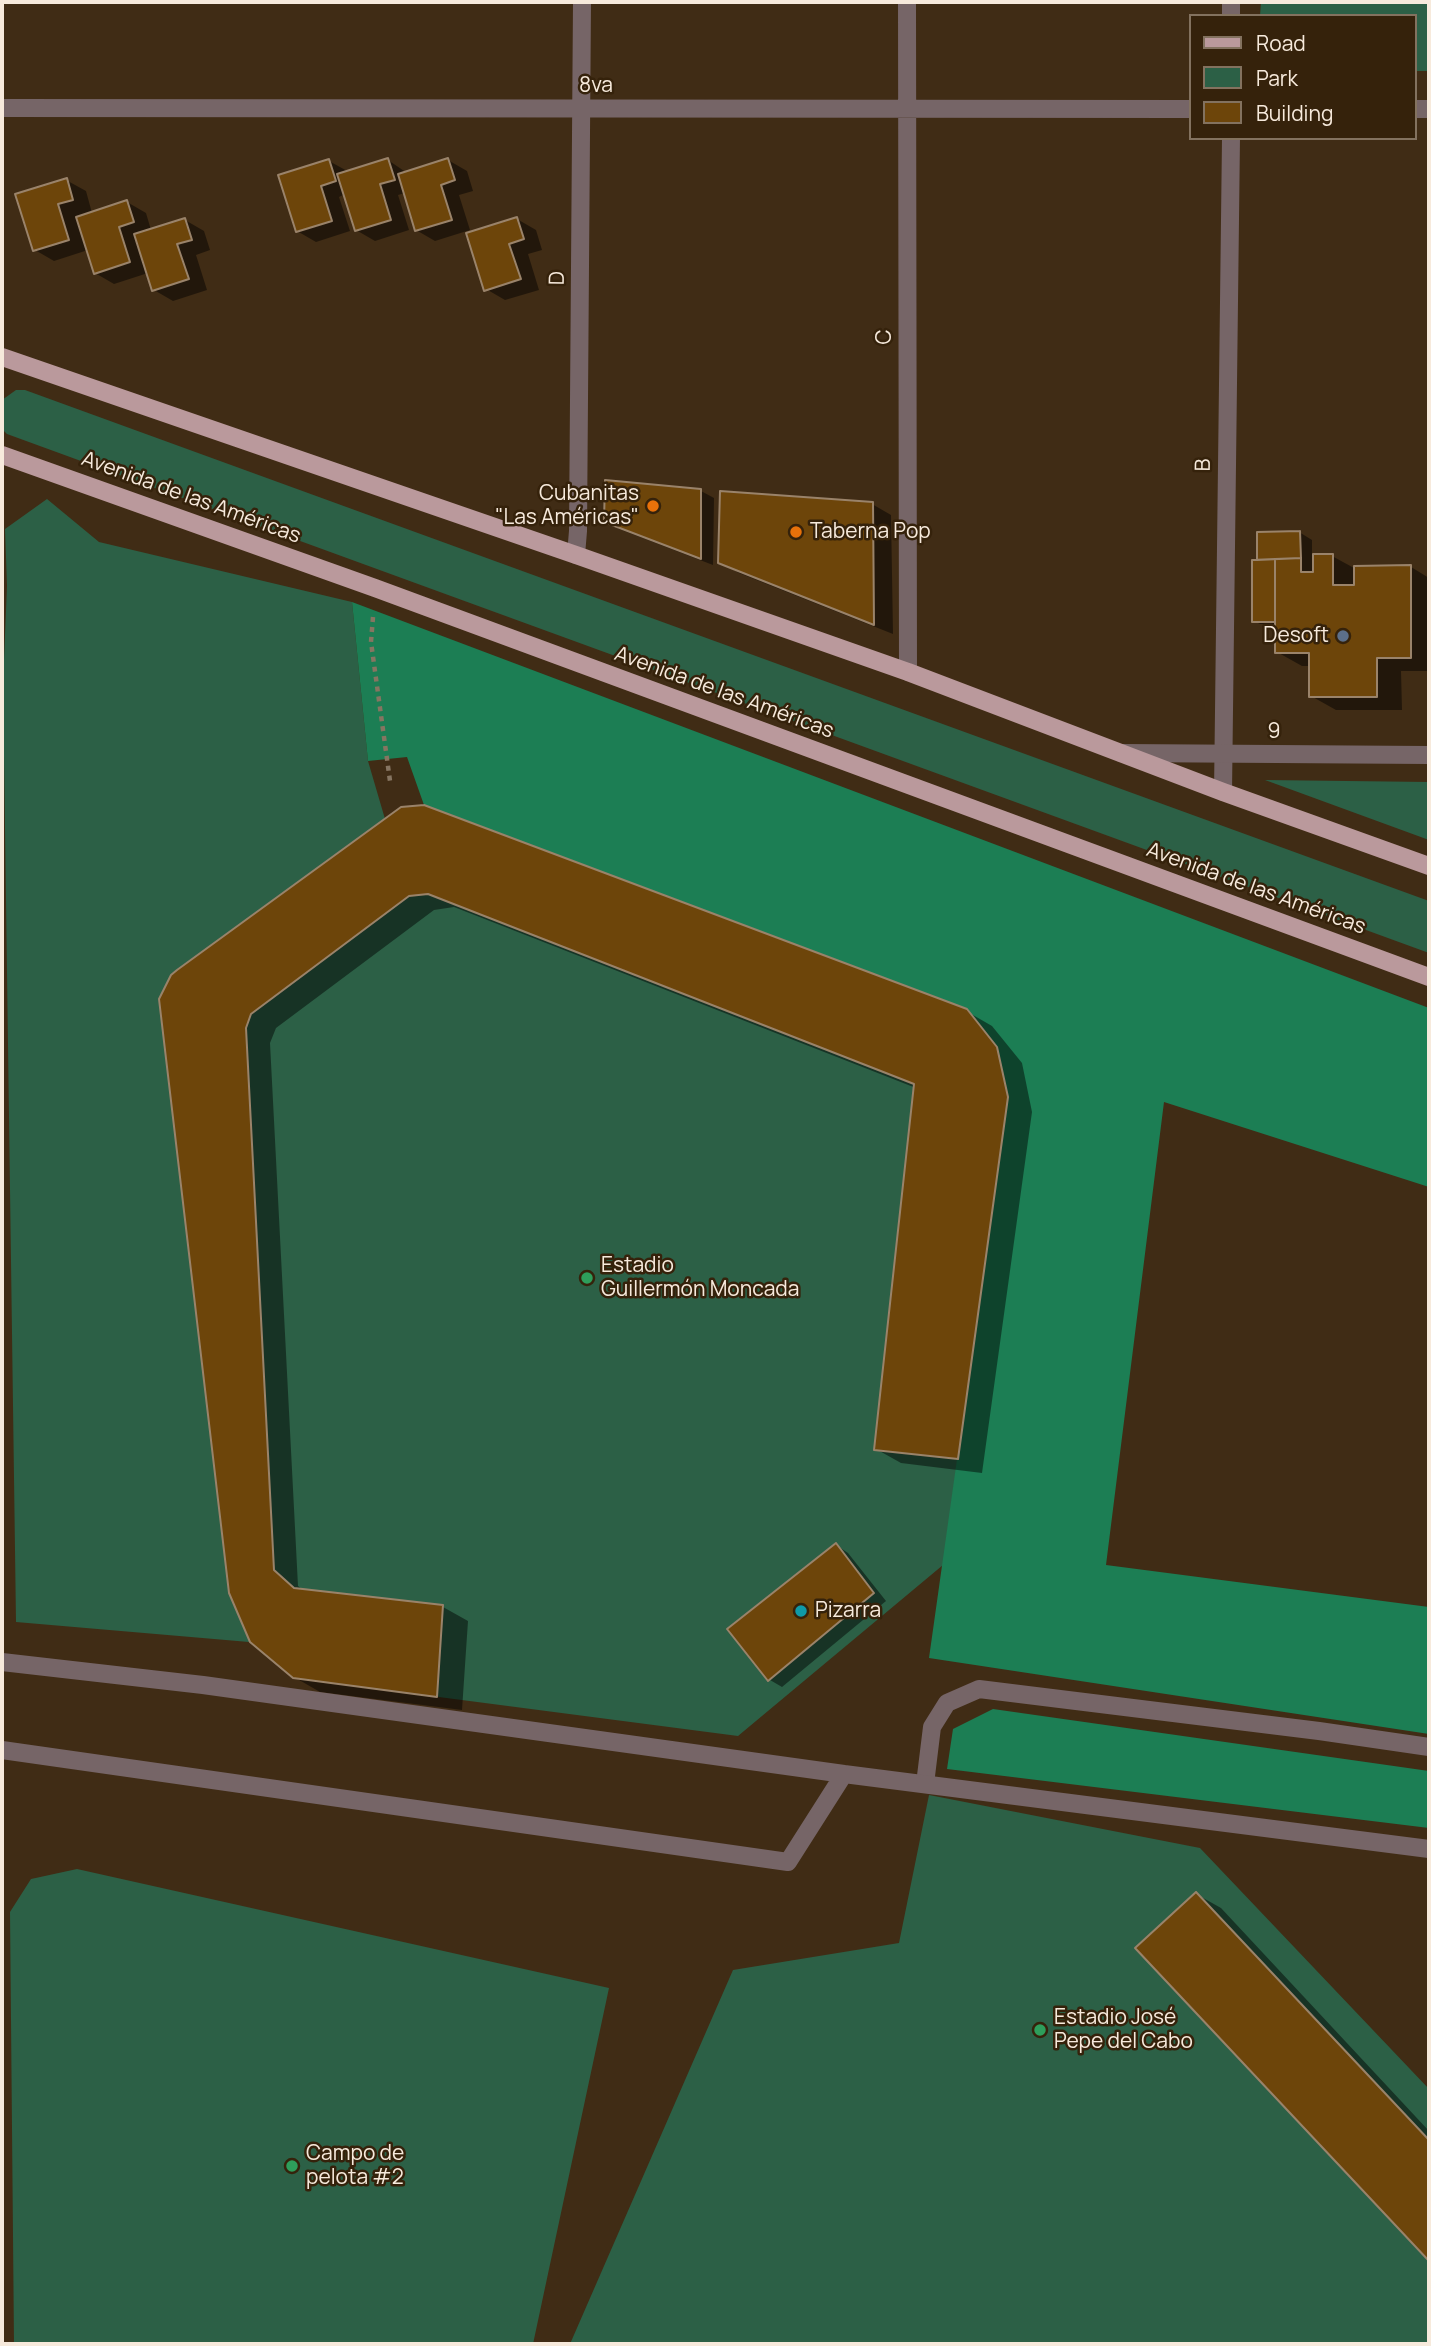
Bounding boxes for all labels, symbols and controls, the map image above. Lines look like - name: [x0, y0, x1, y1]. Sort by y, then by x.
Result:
- legend: [1190, 14, 1417, 140]
- text: Road: [1256, 29, 1306, 57]
- text: Park: [1256, 64, 1298, 92]
- street label: 8va: [579, 73, 613, 99]
- text: Building: [1256, 99, 1333, 127]
- street label: D: [545, 271, 571, 285]
- street label: C: [872, 329, 898, 345]
- street label: Avenida de las Américas: [78, 447, 304, 549]
- street label: B: [1191, 458, 1217, 472]
- place label: Cubanitas "Las Américas": [495, 481, 639, 531]
- marker: Cubanitas "Las Américas": [645, 498, 661, 514]
- place label: Taberna Pop: [810, 519, 931, 545]
- marker: Taberna Pop: [788, 524, 804, 540]
- place label: Desoft: [1263, 623, 1329, 649]
- marker: Desoft: [1335, 628, 1351, 644]
- street label: Avenida de las Américas: [611, 642, 837, 744]
- street label: 9: [1267, 719, 1281, 745]
- street label: Avenida de las Américas: [1143, 838, 1369, 940]
- place label: Estadio Guillermón Moncada: [601, 1253, 799, 1303]
- marker: Estadio Guillermón Moncada: [579, 1270, 595, 1286]
- place label: Pizarra: [815, 1598, 881, 1624]
- marker: Pizarra: [793, 1603, 809, 1619]
- place label: Estadio José Pepe del Cabo: [1054, 2005, 1193, 2055]
- marker: Estadio José Pepe del Cabo: [1032, 2022, 1048, 2038]
- place label: Campo de pelota #2: [306, 2141, 404, 2191]
- marker: Campo de pelota #2: [284, 2158, 300, 2174]

